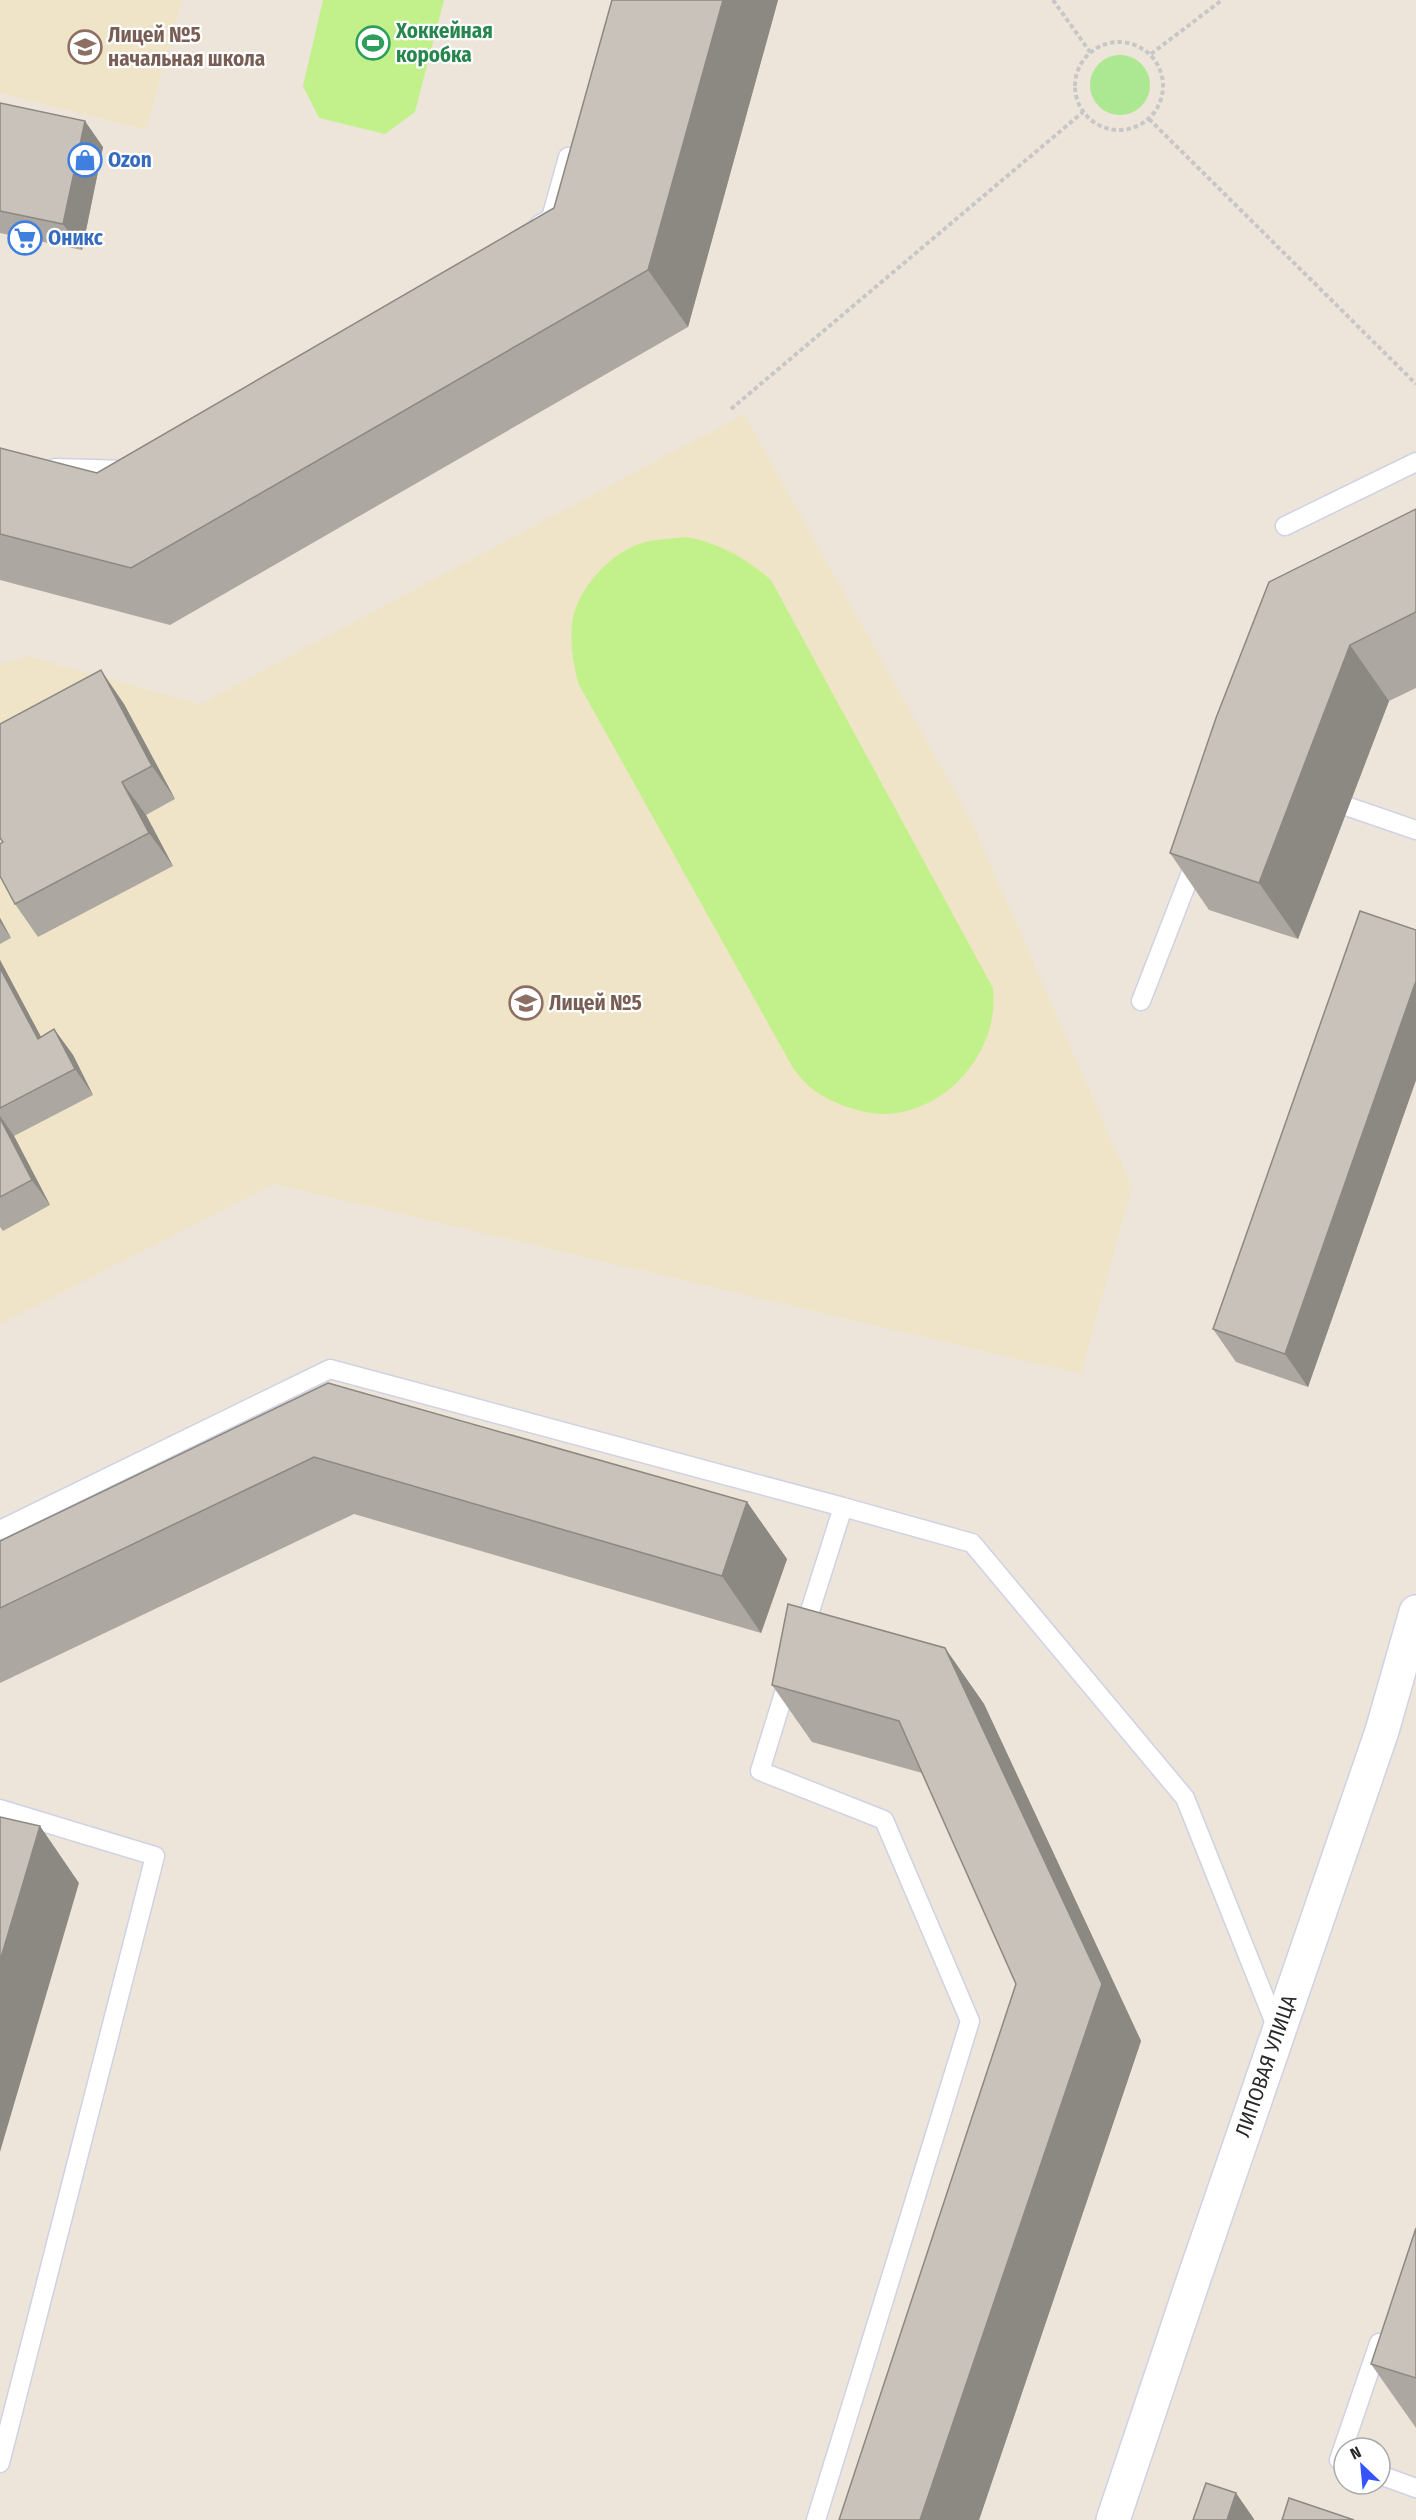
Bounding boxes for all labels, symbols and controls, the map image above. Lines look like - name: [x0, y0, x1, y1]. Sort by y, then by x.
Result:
- place label: Хоккейная коробка: [395, 18, 493, 68]
- place label: Лицей №5 начальная школа: [108, 22, 265, 72]
- sports icon: Хоккейная коробка: [355, 25, 391, 61]
- school or university icon: Лицей №5 начальная школа: [67, 29, 103, 65]
- shop icon: Ozon: [67, 142, 103, 178]
- place label: Ozon: [108, 147, 152, 173]
- supermarket icon: Оникс: [7, 220, 43, 256]
- place label: Оникс: [48, 225, 104, 251]
- school or university icon: Лицей №5: [508, 985, 544, 1021]
- place label: Лицей №5: [549, 990, 642, 1016]
- street label: ЛИПОВАЯ УЛИЦА: [1230, 1992, 1302, 2140]
- north arrow: [1332, 2436, 1392, 2496]
- text: N: [1347, 2442, 1364, 2464]

